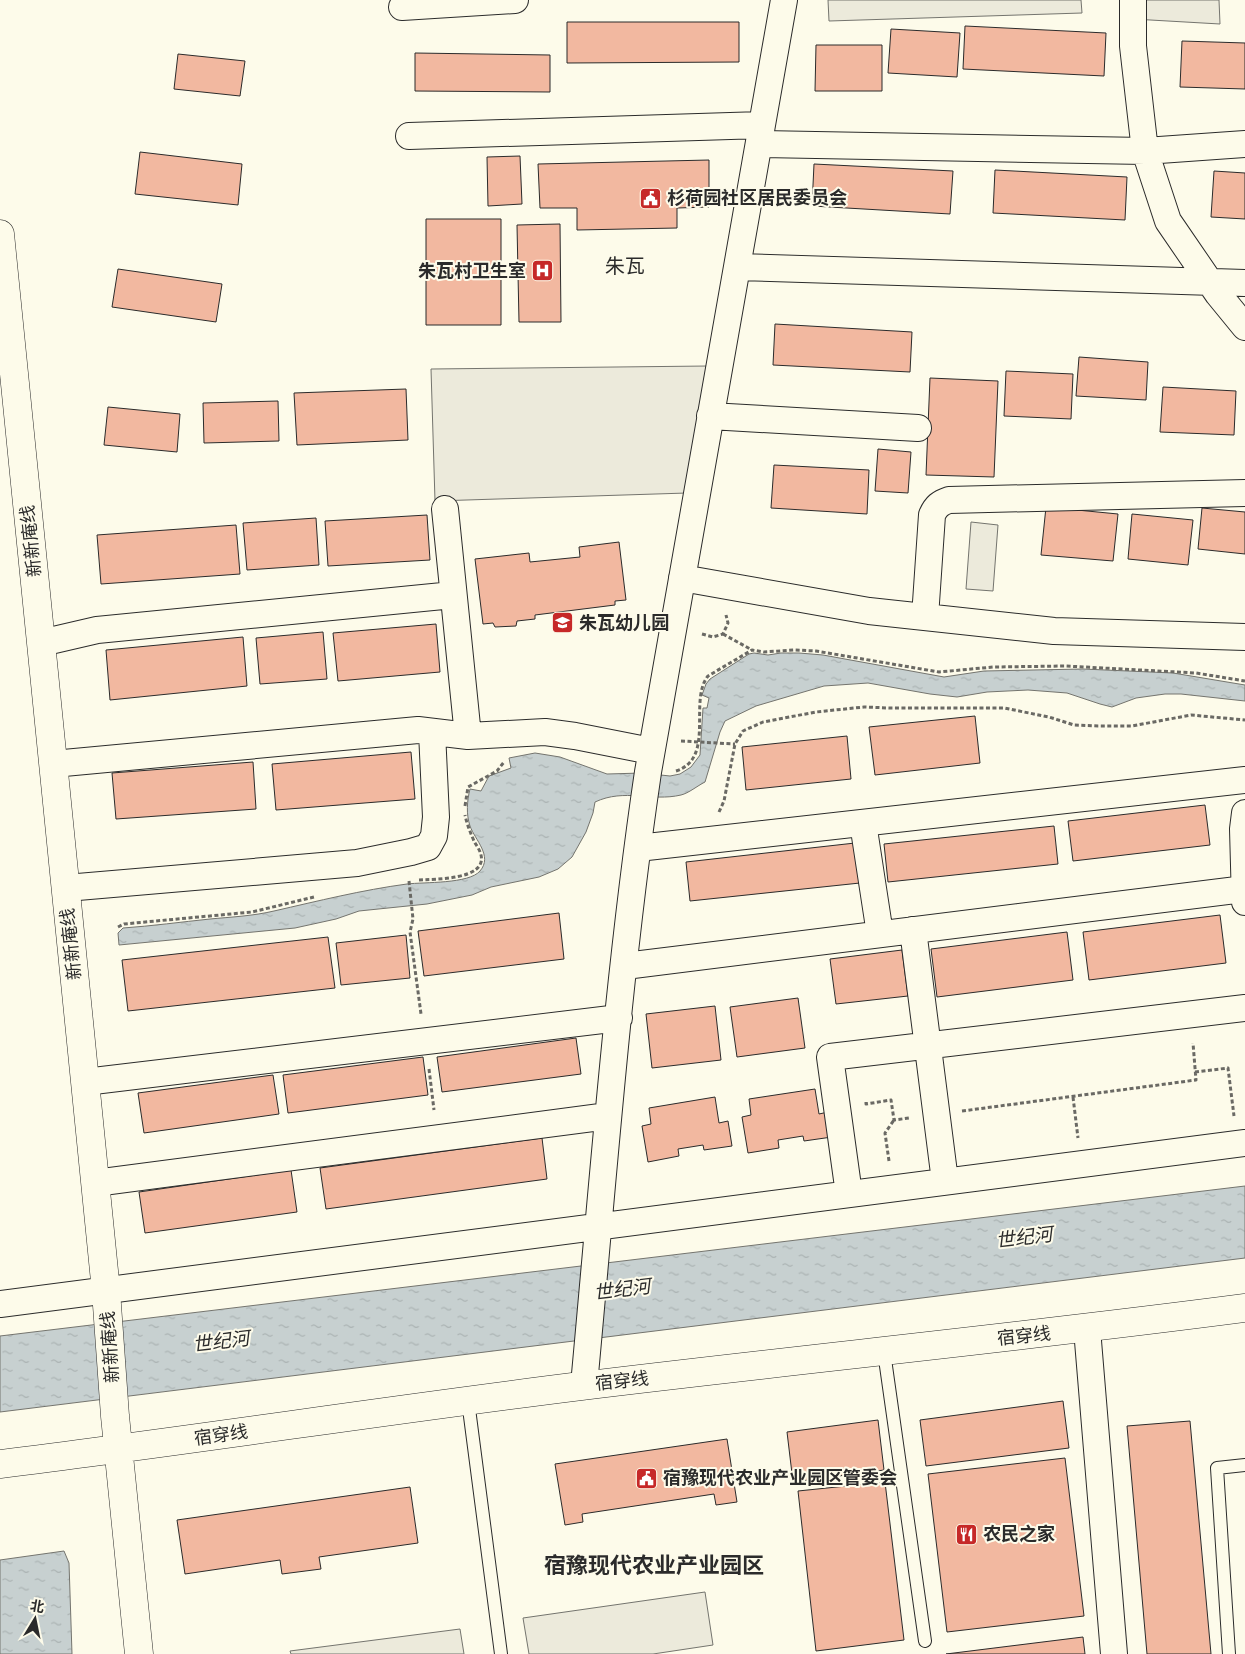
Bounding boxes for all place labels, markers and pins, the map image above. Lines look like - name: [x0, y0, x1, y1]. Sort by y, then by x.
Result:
- place label: 杉荷园社区居民委员会: [667, 184, 847, 211]
- public building icon: 杉荷园社区居民委员会: [639, 186, 663, 210]
- place label: 朱瓦村卫生室: [418, 257, 526, 284]
- hospital icon: 朱瓦村卫生室: [530, 259, 554, 283]
- place label: 朱瓦幼儿园: [579, 609, 669, 636]
- school or university icon: 朱瓦幼儿园: [551, 611, 575, 635]
- place label: 宿豫现代农业产业园区管委会: [663, 1464, 897, 1491]
- public building icon: 宿豫现代农业产业园区管委会: [635, 1466, 659, 1490]
- place label: 农民之家: [983, 1520, 1055, 1547]
- restaurant icon: 农民之家: [955, 1522, 979, 1546]

